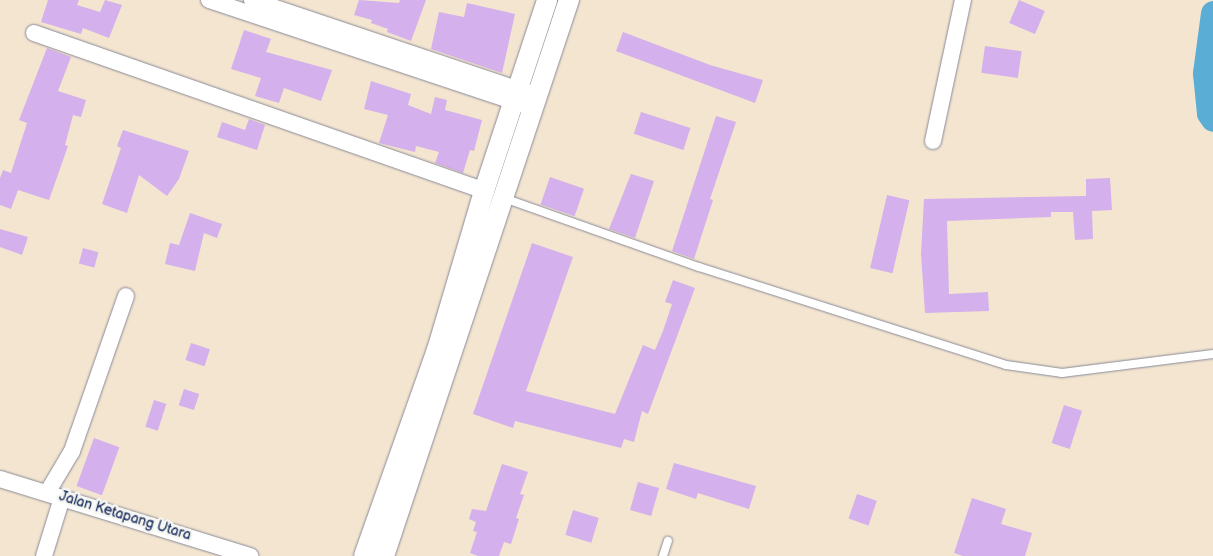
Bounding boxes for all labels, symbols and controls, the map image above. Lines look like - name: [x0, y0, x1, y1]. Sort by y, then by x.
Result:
- street label: Jalan Ketapang Utara: [57, 488, 193, 544]

